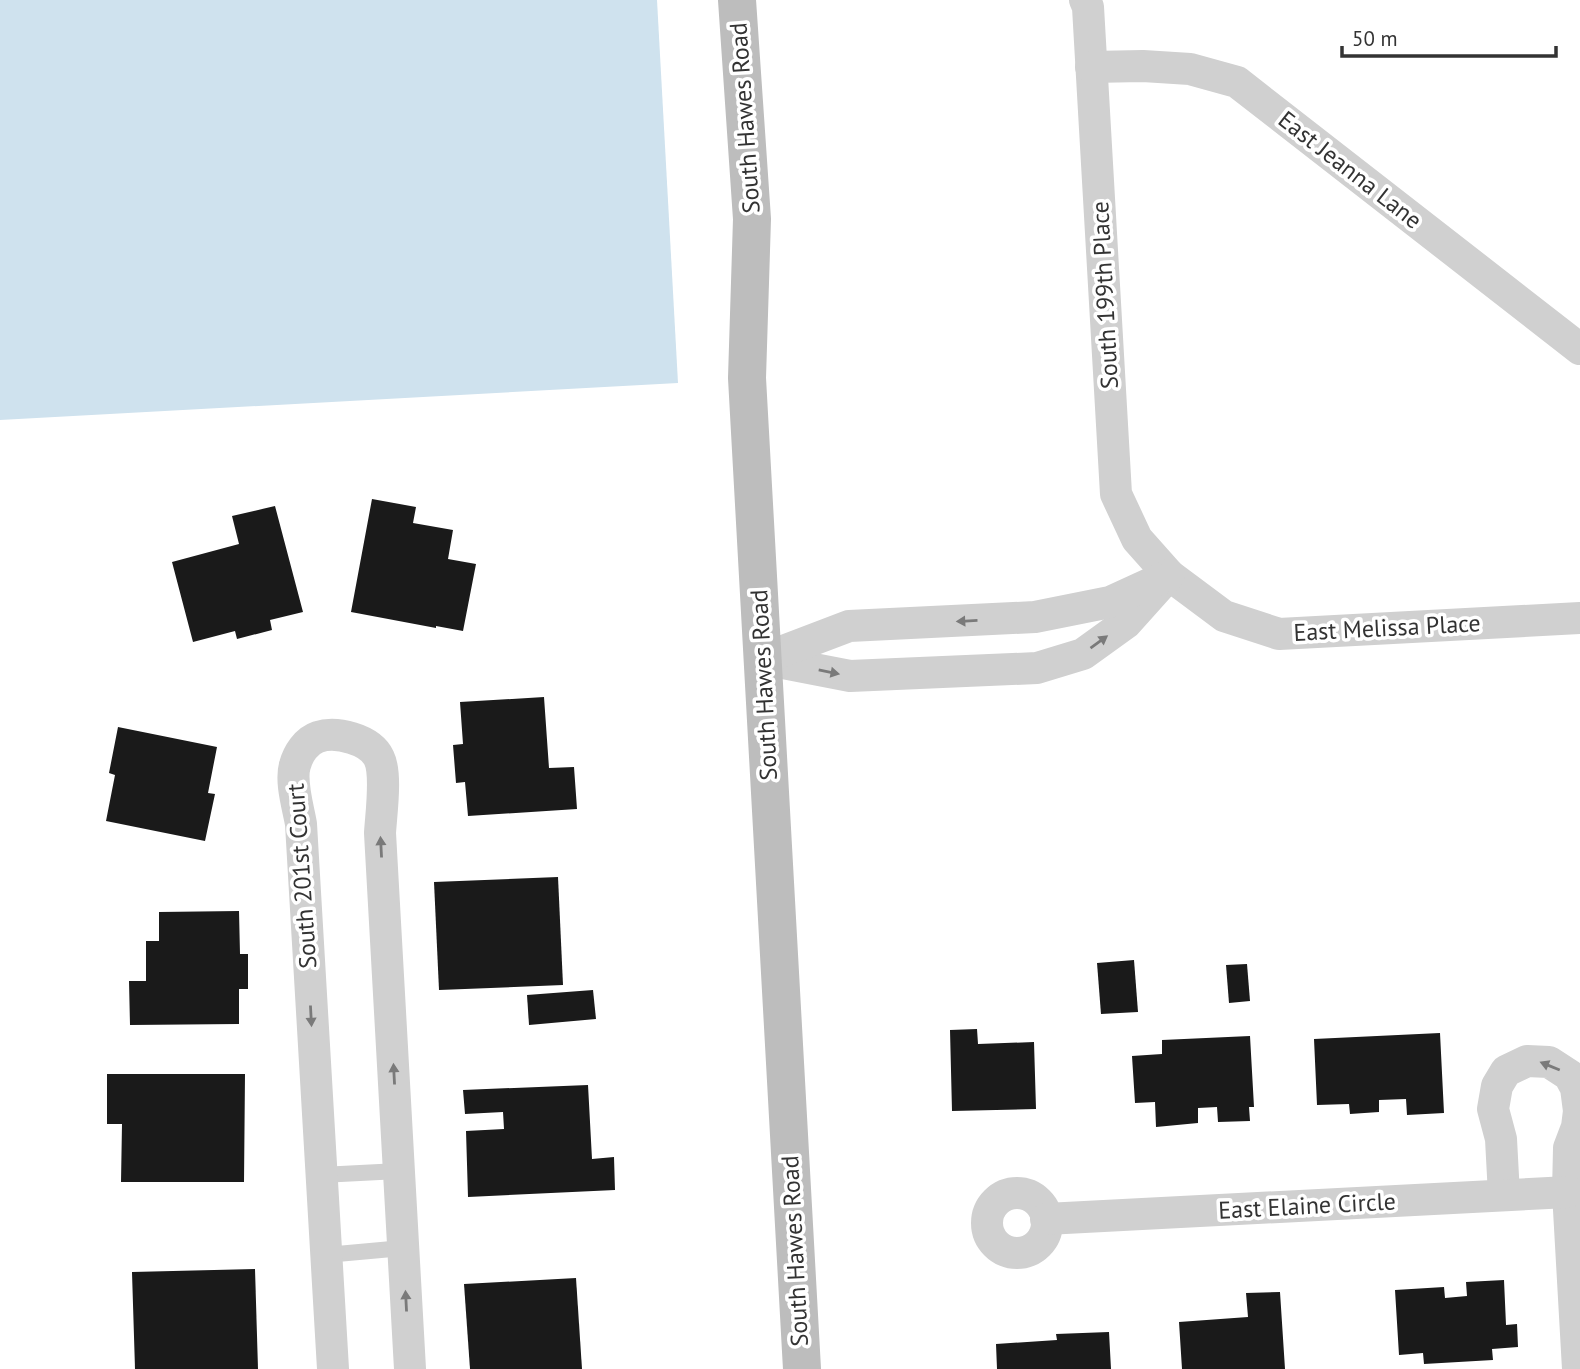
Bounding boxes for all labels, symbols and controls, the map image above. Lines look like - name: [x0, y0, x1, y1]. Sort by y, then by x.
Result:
- scale bar: [1342, 14, 1556, 58]
- street label: South Hawes Road: [722, 22, 767, 214]
- text: 50 m: [1352, 25, 1398, 52]
- street label: East Jeanna Lane: [1272, 104, 1428, 235]
- street label: South 199th Place: [1084, 200, 1125, 390]
- street label: South Hawes Road: [743, 589, 784, 781]
- street label: East Melissa Place: [1293, 607, 1481, 648]
- one-way arrow: [955, 615, 977, 626]
- one-way arrow: [1090, 635, 1108, 649]
- one-way arrow: [818, 667, 840, 678]
- street label: South 201st Court: [280, 782, 323, 970]
- one-way arrow: [375, 835, 386, 857]
- one-way arrow: [306, 1005, 317, 1027]
- one-way arrow: [1539, 1060, 1560, 1071]
- one-way arrow: [388, 1062, 399, 1084]
- street label: South Hawes Road: [774, 1155, 815, 1347]
- street label: East Elaine Circle: [1217, 1185, 1396, 1226]
- one-way arrow: [401, 1290, 412, 1312]

